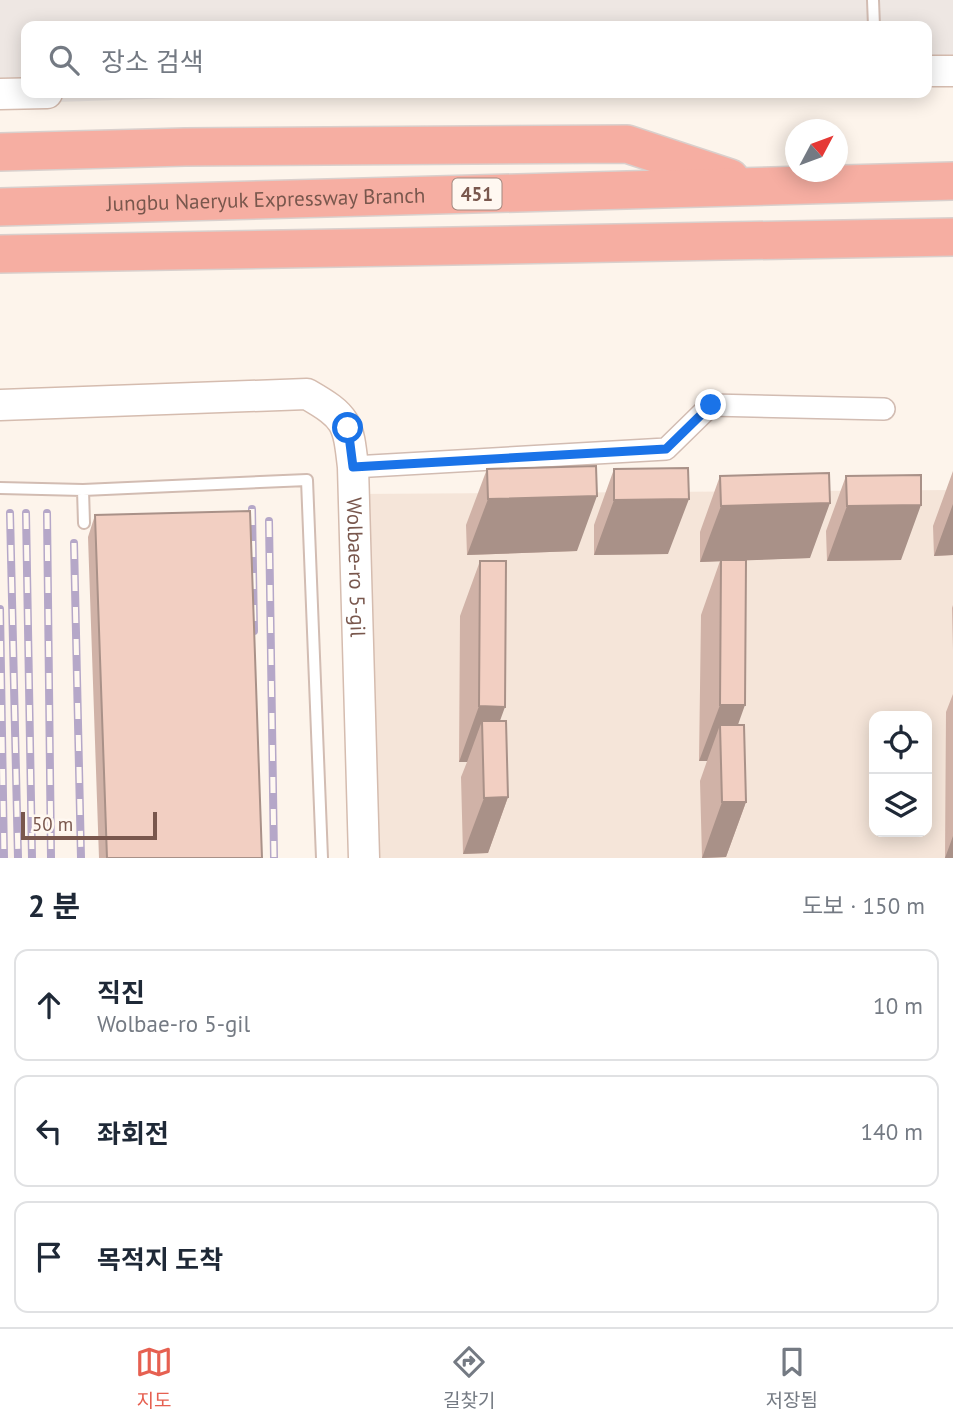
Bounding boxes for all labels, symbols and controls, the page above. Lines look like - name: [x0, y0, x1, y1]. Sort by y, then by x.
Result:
- search box: [21, 21, 932, 98]
- icon: search: [45, 41, 83, 79]
- text: 장소 검색: [101, 45, 204, 78]
- north arrow: [785, 119, 848, 182]
- road number: 451: [452, 178, 502, 210]
- street label: Jungbu Naeryuk Expressway Branch: [105, 181, 426, 217]
- route end: [695, 389, 726, 420]
- route start: [332, 412, 363, 443]
- street label: Wolbae-ro 5-gil: [341, 497, 372, 638]
- map controls: [869, 711, 932, 837]
- button: locate: [869, 711, 932, 774]
- button: layers: [869, 774, 932, 837]
- scale bar: [21, 809, 158, 841]
- text: 50 m: [32, 812, 73, 836]
- text: 2 분: [28, 886, 80, 925]
- text: 도보 · 150 m: [802, 891, 925, 920]
- text: 직진: [97, 976, 145, 1009]
- icon: ahead: [30, 986, 68, 1024]
- text: 10 m: [873, 991, 923, 1020]
- text: Wolbae-ro 5-gil: [97, 1009, 250, 1038]
- icon: left: [30, 1112, 68, 1150]
- text: 좌회전: [97, 1117, 169, 1150]
- text: 140 m: [861, 1117, 923, 1146]
- icon: arrive: [30, 1238, 68, 1276]
- text: 목적지 도착: [97, 1243, 223, 1276]
- tab: 지도: [135, 1343, 173, 1412]
- tab: 길찾기: [443, 1343, 496, 1412]
- tab: 저장됨: [766, 1343, 818, 1412]

